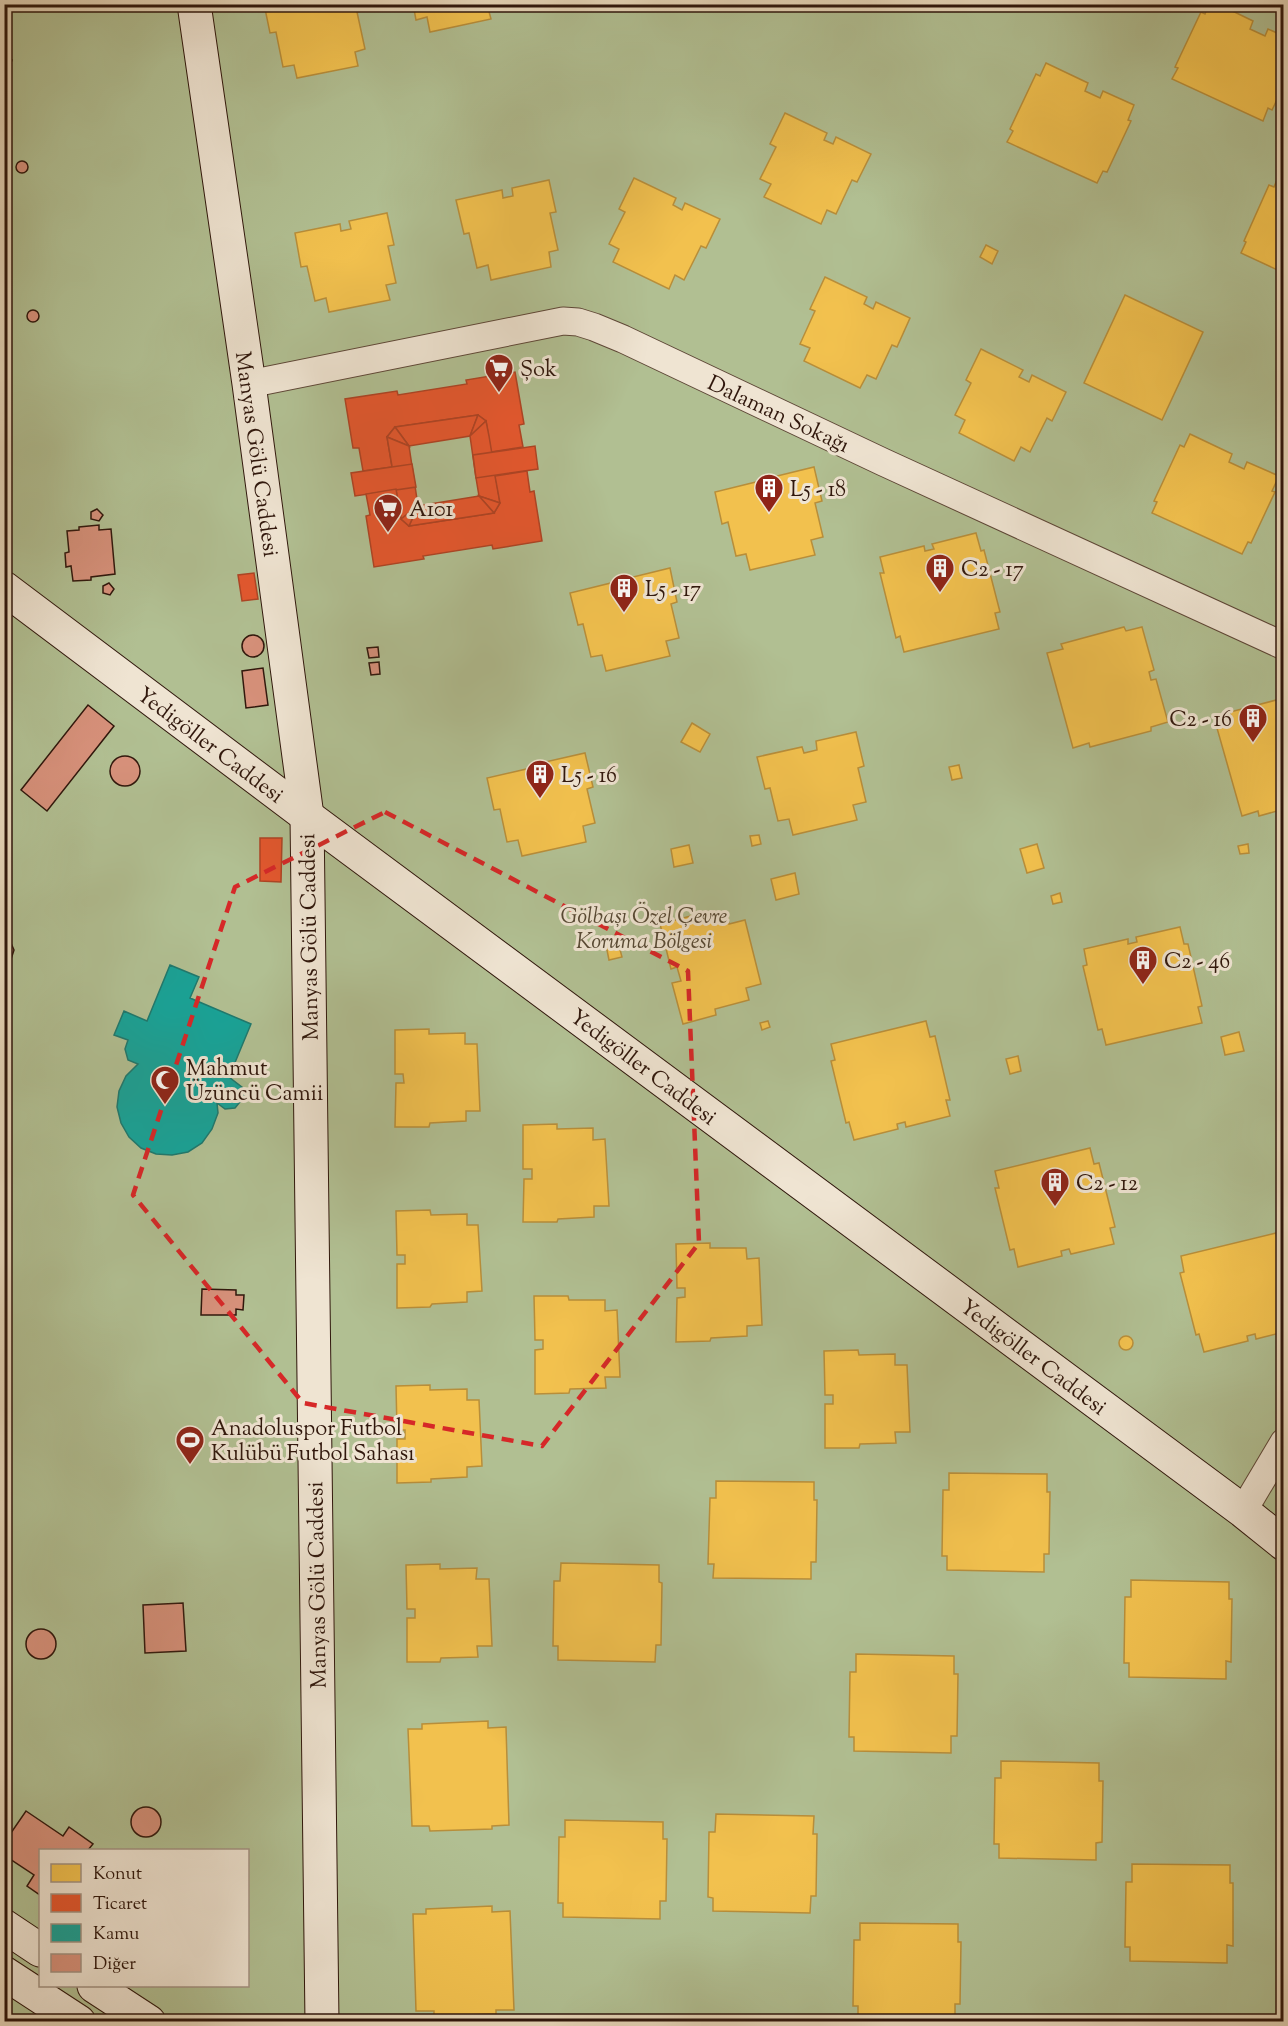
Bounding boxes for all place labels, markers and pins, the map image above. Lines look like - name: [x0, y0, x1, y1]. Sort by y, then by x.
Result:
- supermarket icon: Şok: [483, 352, 515, 394]
- place label: Şok: [520, 355, 557, 387]
- building icon: L5 - 18: [753, 472, 785, 514]
- place label: L5 - 18: [790, 475, 846, 507]
- supermarket icon: A101: [372, 492, 404, 534]
- place label: A101: [409, 495, 454, 527]
- building icon: C2 - 17: [924, 552, 956, 594]
- place label: C2 - 17: [961, 555, 1024, 587]
- building icon: L5 - 17: [608, 572, 640, 614]
- place label: L5 - 17: [645, 575, 701, 607]
- building icon: C2 - 16: [1237, 702, 1269, 744]
- place label: C2 - 16: [1169, 705, 1232, 737]
- building icon: L5 - 16: [524, 758, 556, 800]
- place label: L5 - 16: [561, 761, 617, 793]
- building icon: C2 - 46: [1127, 944, 1159, 986]
- place label: C2 - 46: [1164, 947, 1230, 979]
- place label: Mahmut Üzüncü Camii: [186, 1054, 323, 1111]
- mosque icon: Mahmut Üzüncü Camii: [149, 1064, 181, 1106]
- building icon: C2 - 12: [1039, 1166, 1071, 1208]
- place label: C2 - 12: [1076, 1169, 1138, 1201]
- place label: Anadoluspor Futbol Kulübü Futbol Sahası: [211, 1414, 414, 1471]
- sports icon: Anadoluspor Futbol Kulübü Futbol Sahası: [174, 1424, 206, 1466]

